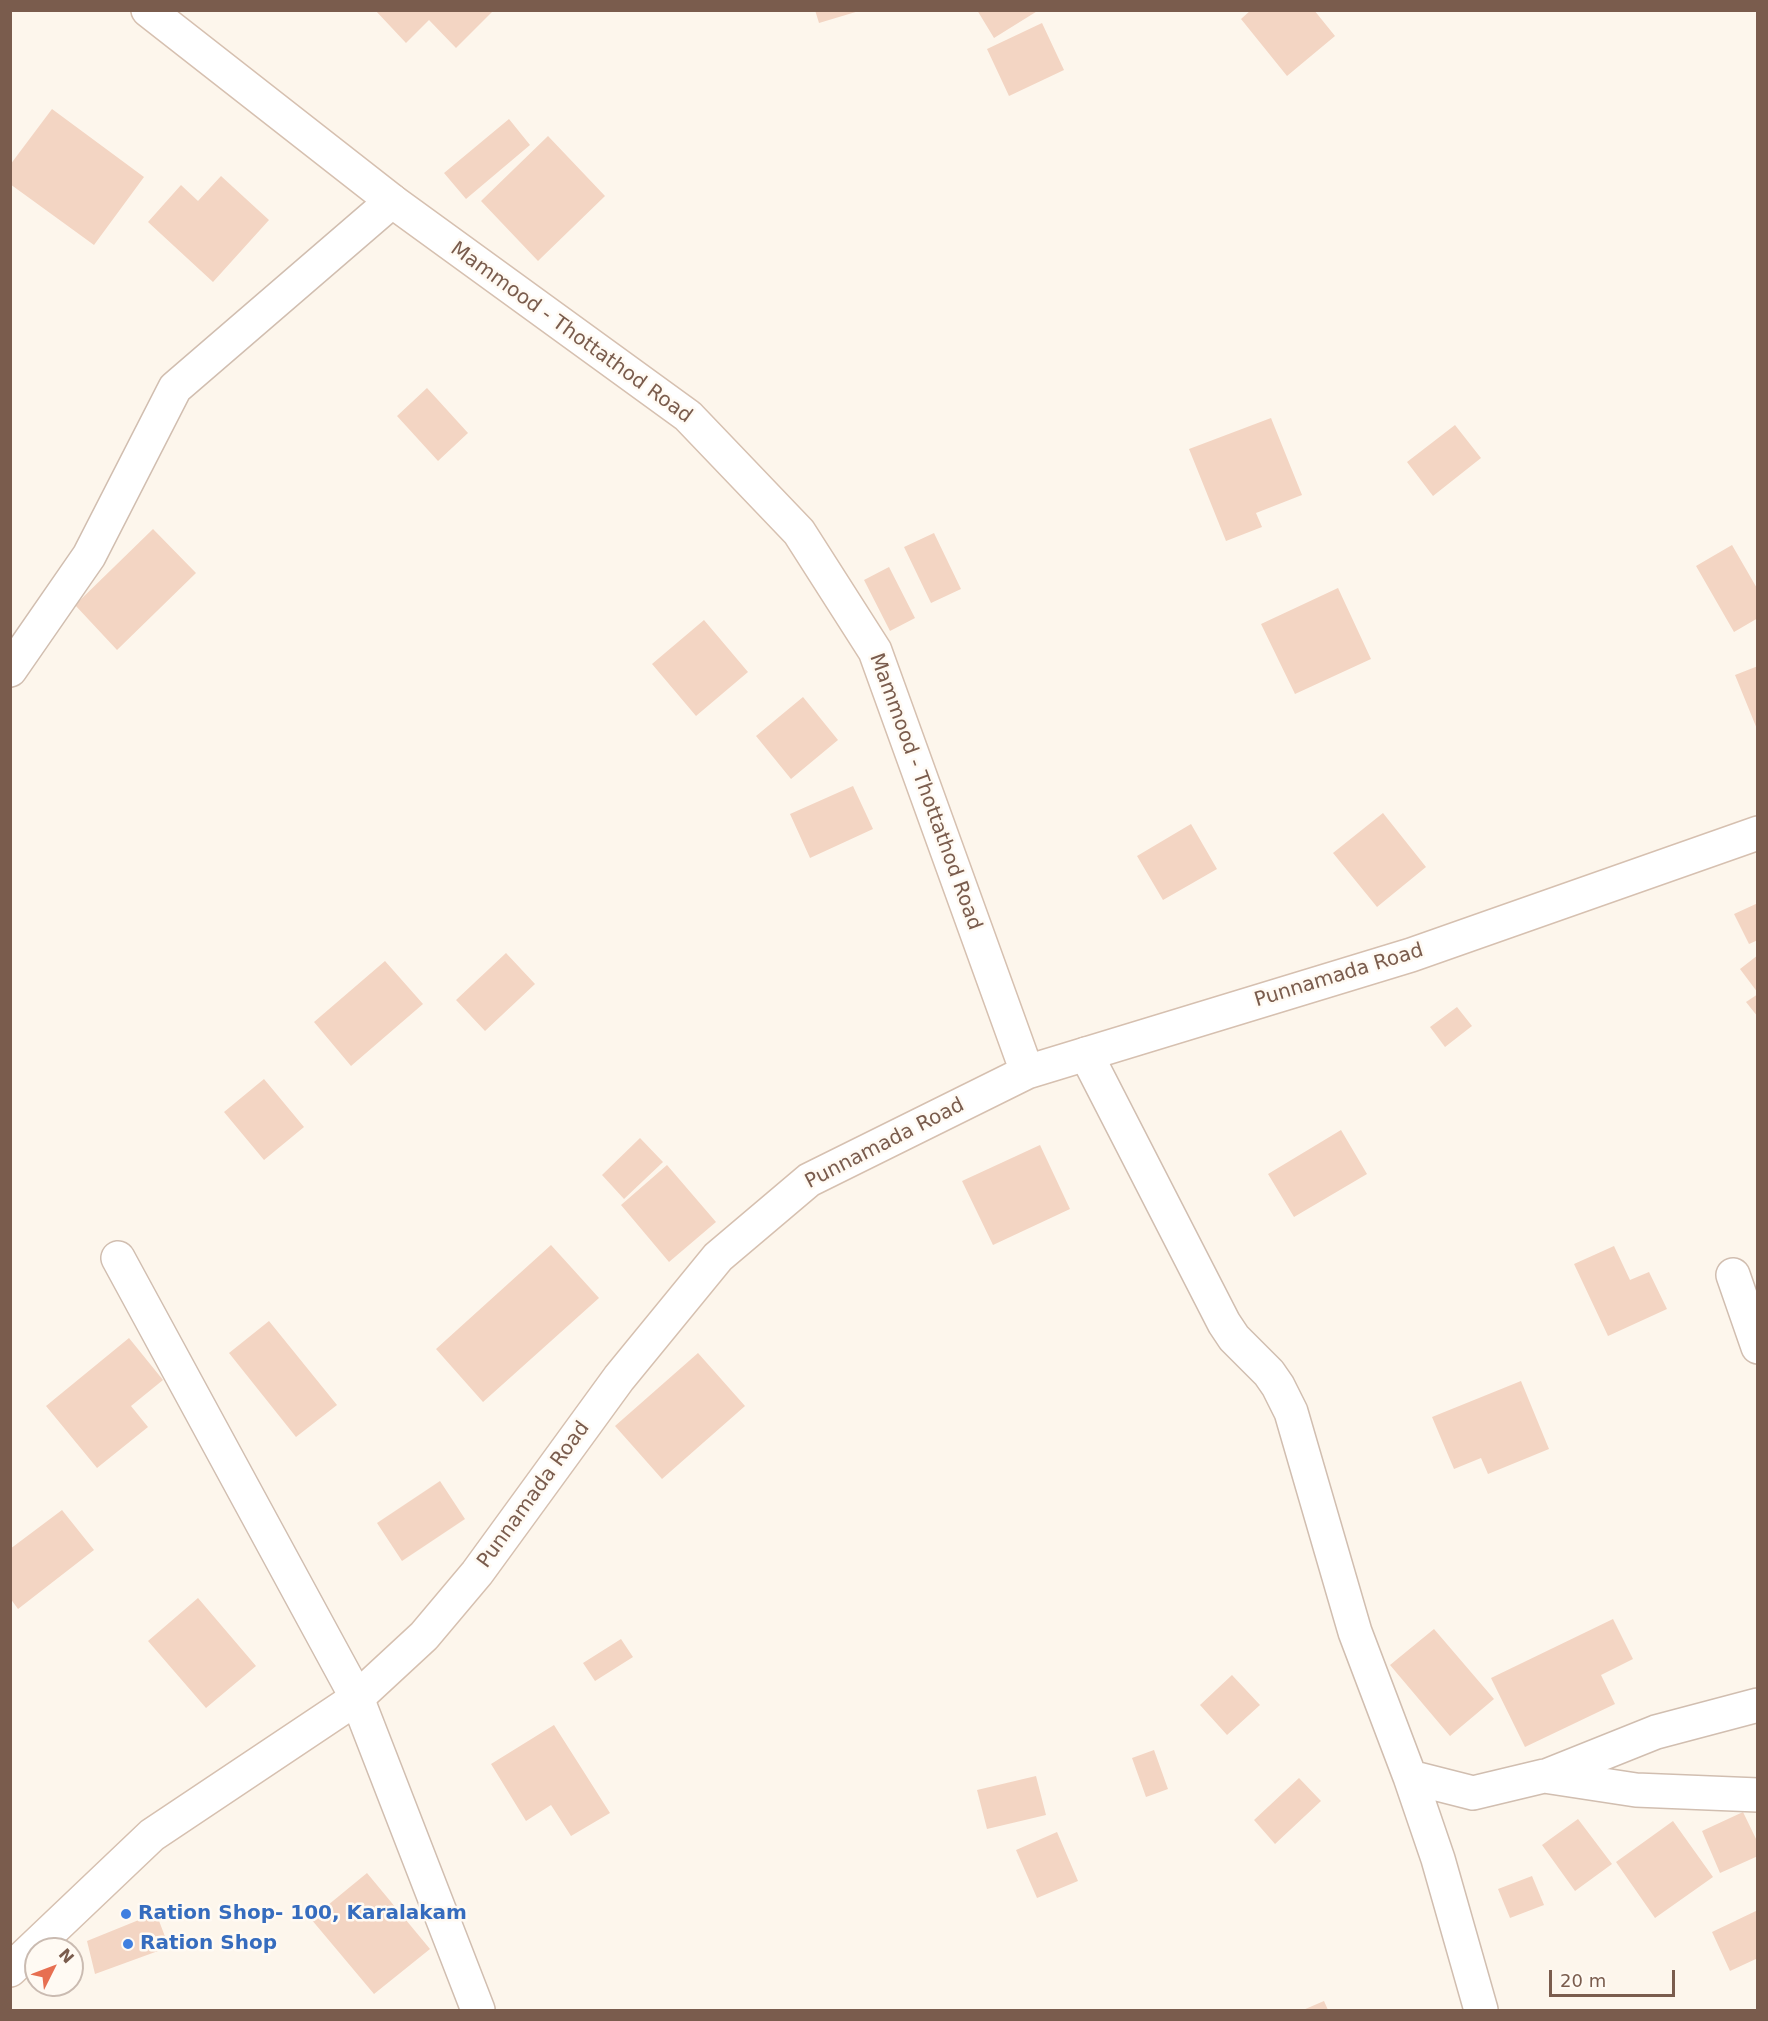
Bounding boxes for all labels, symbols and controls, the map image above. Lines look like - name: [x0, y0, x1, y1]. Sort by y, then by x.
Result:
- street label: Mammood - Thottathod Road: [446, 237, 696, 429]
- street label: Mammood - Thottathod Road: [864, 650, 986, 934]
- street label: Punnamada Road: [1252, 939, 1426, 1013]
- street label: Punnamada Road: [801, 1094, 969, 1194]
- street label: Punnamada Road: [473, 1417, 595, 1573]
- place label: Ration Shop- 100, Karalakam: [138, 1902, 467, 1926]
- marker: Ration Shop- 100, Karalakam: [119, 1907, 133, 1921]
- place label: Ration Shop: [140, 1932, 277, 1956]
- north arrow: [24, 1937, 84, 1997]
- marker: Ration Shop: [121, 1937, 135, 1951]
- text: N: [55, 1945, 78, 1967]
- scale bar: [1552, 1958, 1678, 1996]
- text: 20 m: [1560, 1970, 1606, 1991]

